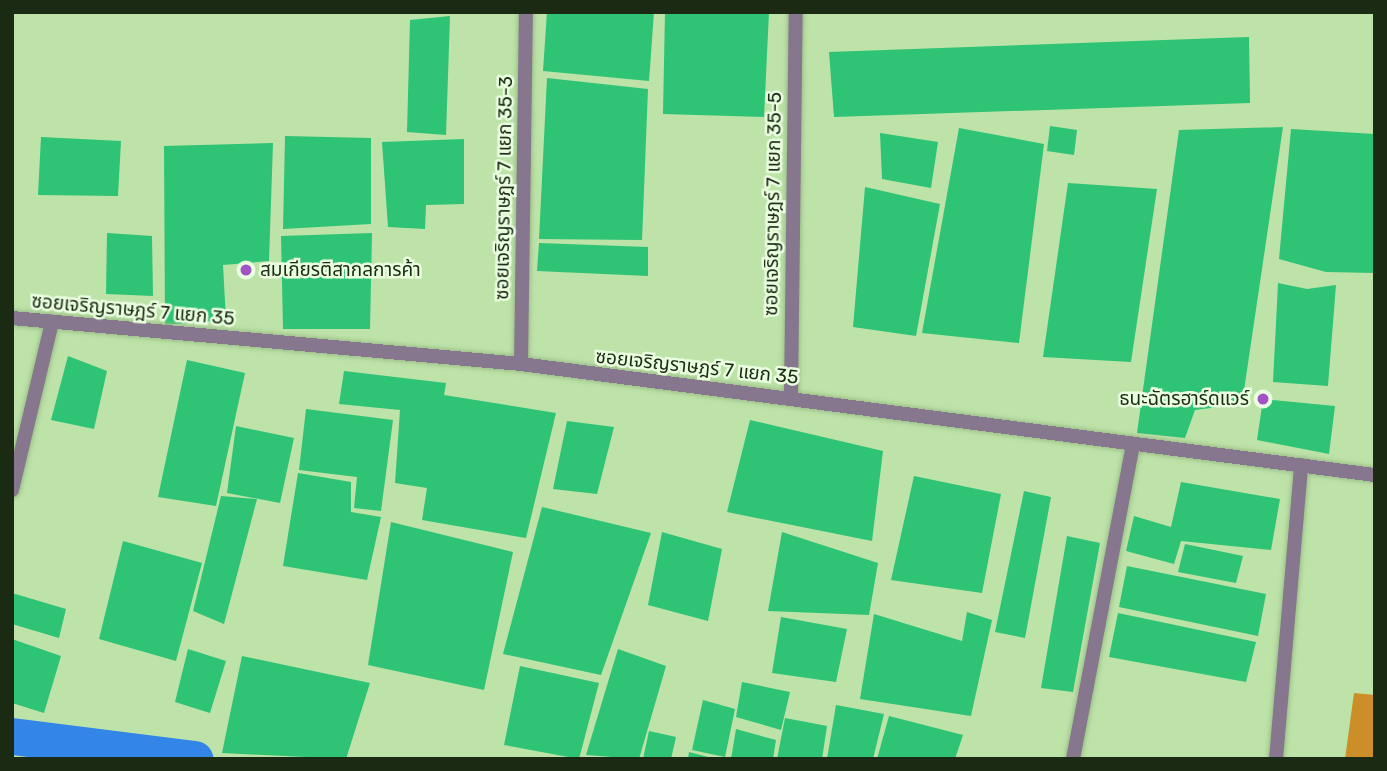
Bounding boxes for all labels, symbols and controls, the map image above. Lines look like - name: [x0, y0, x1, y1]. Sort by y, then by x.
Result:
- street label: ซอยเจริญราษฎร์ 7 แยก 35-3: [491, 76, 517, 300]
- street label: ซอยเจริญราษฎร์ 7 แยก 35-5: [760, 92, 786, 316]
- place label: สมเกียรติสากลการค้า: [260, 259, 421, 281]
- marker: สมเกียรติสากลการค้า: [238, 262, 254, 278]
- street label: ซอยเจริญราษฎร์ 7 แยก 35: [31, 290, 235, 330]
- street label: ซอยเจริญราษฎร์ 7 แยก 35: [595, 345, 799, 389]
- place label: ธนะฉัตรฮาร์ดแวร์: [1119, 388, 1249, 410]
- marker: ธนะฉัตรฮาร์ดแวร์: [1255, 391, 1271, 407]

